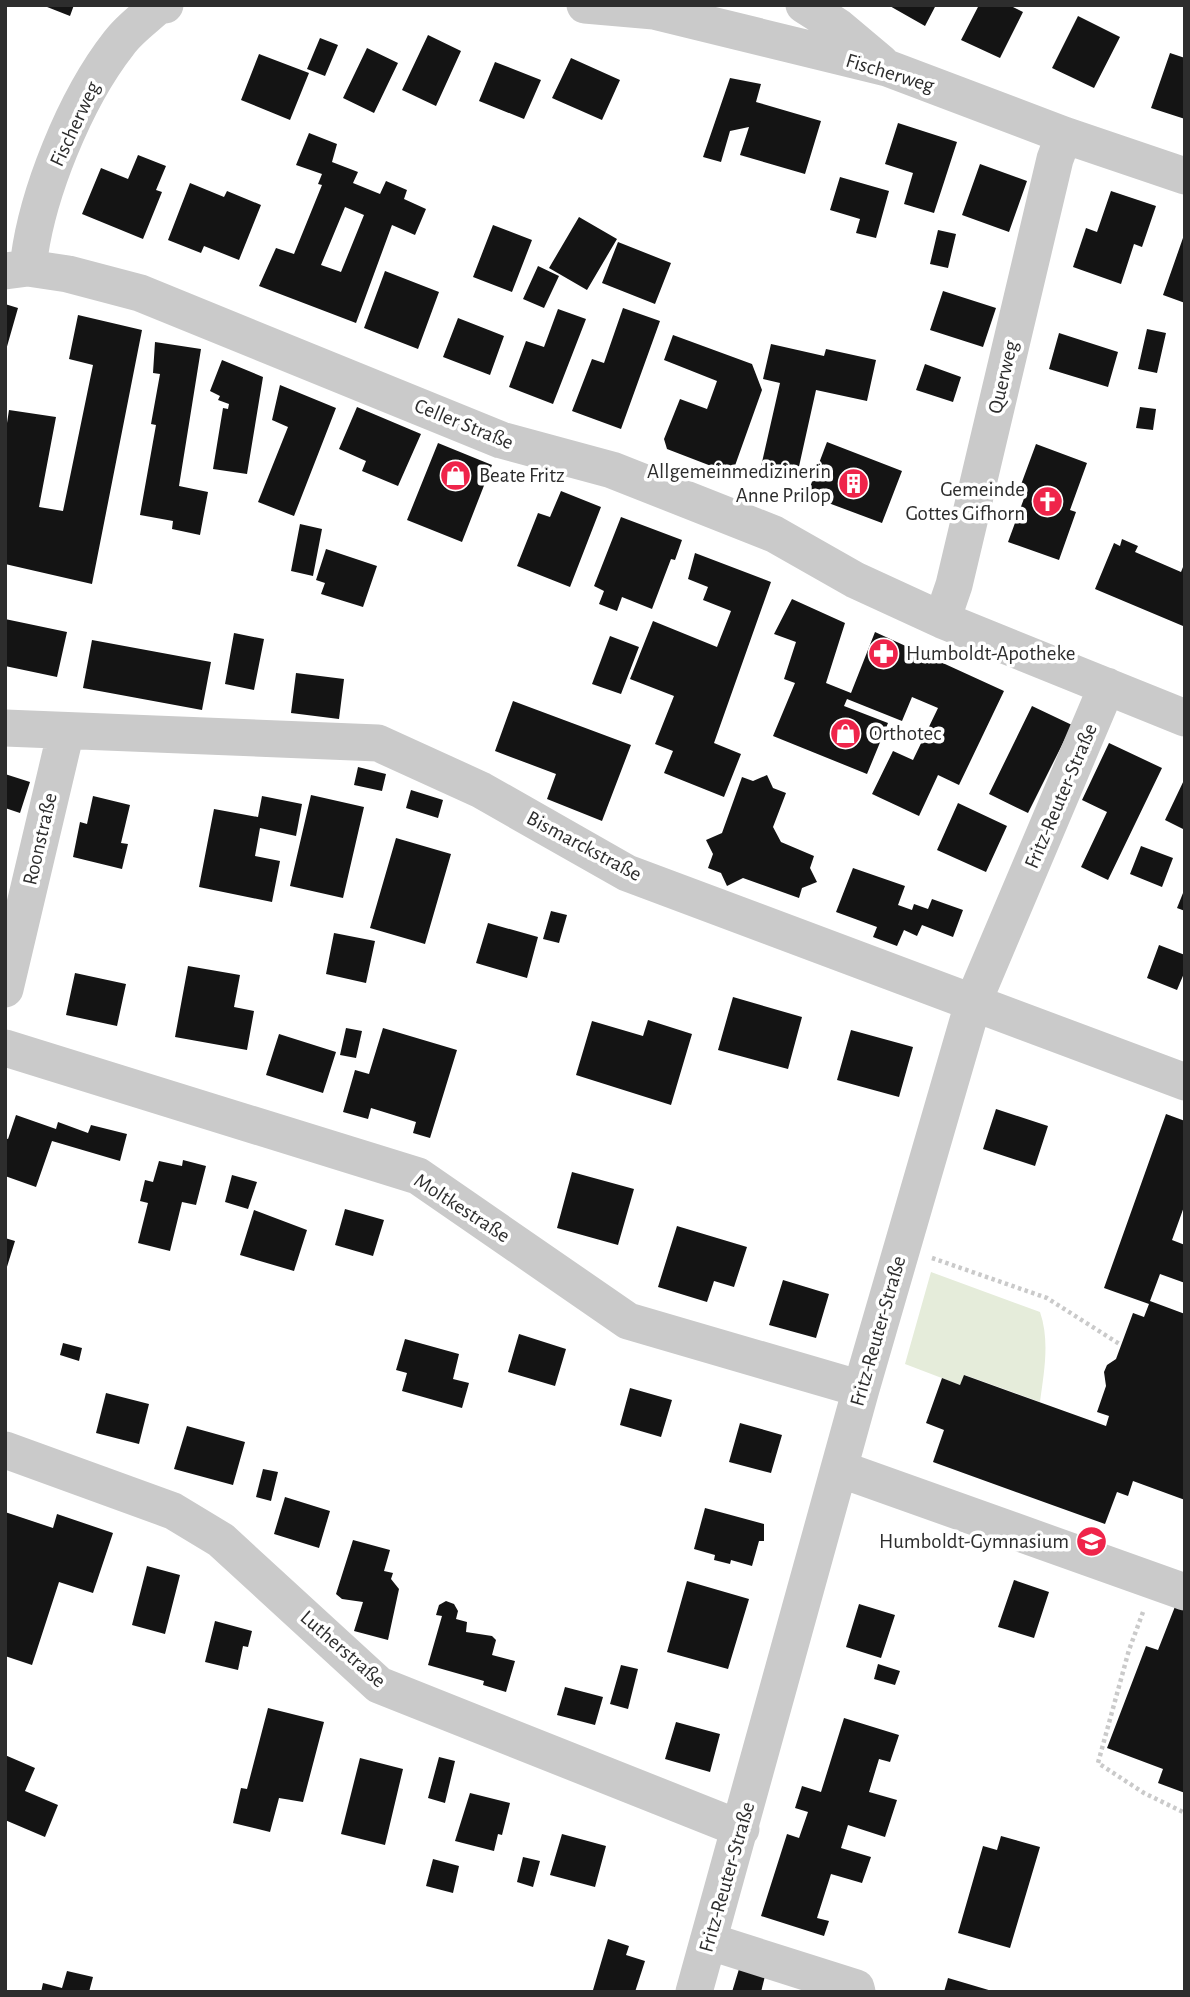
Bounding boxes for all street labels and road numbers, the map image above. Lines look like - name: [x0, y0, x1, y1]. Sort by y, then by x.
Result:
- street label: Fischerweg: [843, 50, 937, 97]
- street label: Fischerweg: [46, 78, 104, 170]
- street label: Querweg: [984, 338, 1022, 416]
- street label: Celler Straße: [412, 395, 516, 453]
- street label: Fritz-Reuter-Straße: [1021, 720, 1101, 872]
- street label: Roonstraße: [19, 791, 61, 887]
- street label: Bismarckstraße: [523, 807, 645, 885]
- street label: Moltkestraße: [410, 1169, 514, 1247]
- street label: Fritz-Reuter-Straße: [846, 1253, 910, 1409]
- street label: Lutherstraße: [296, 1606, 390, 1692]
- street label: Fritz-Reuter-Straße: [695, 1799, 759, 1955]

